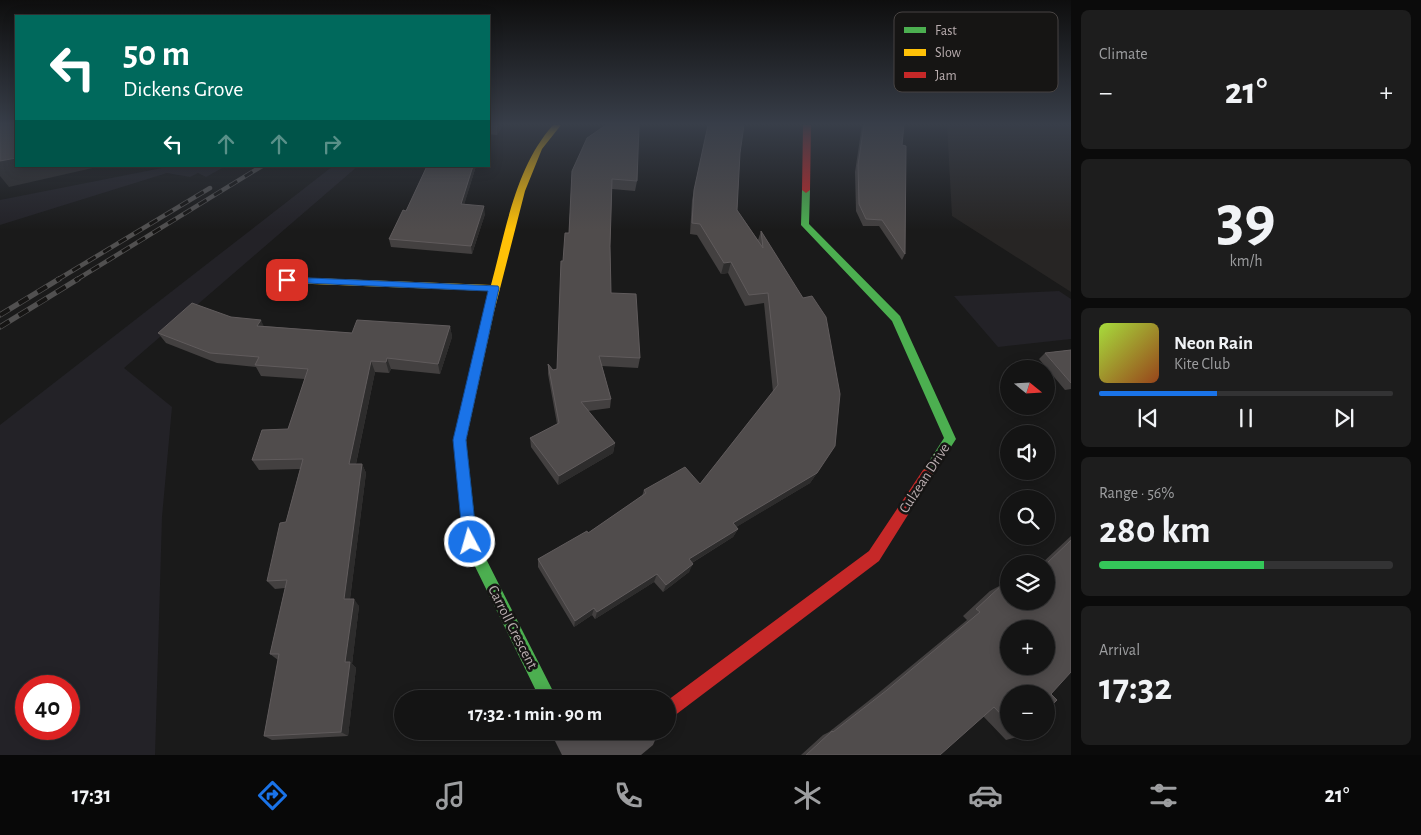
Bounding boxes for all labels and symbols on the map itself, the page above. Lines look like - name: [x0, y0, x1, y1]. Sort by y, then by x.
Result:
- legend: [894, 12, 1058, 92]
- text: Fast: [935, 24, 957, 38]
- text: Slow: [935, 46, 962, 60]
- text: Jam: [935, 69, 957, 83]
- pin: [266, 259, 308, 301]
- north arrow: [1000, 360, 1055, 415]
- street label: Culzean Drive: [896, 441, 953, 516]
- position arrow: [443, 515, 495, 567]
- street label: Carroll Crescent: [485, 583, 540, 672]
- speed limit sign: 40: [15, 675, 80, 740]

